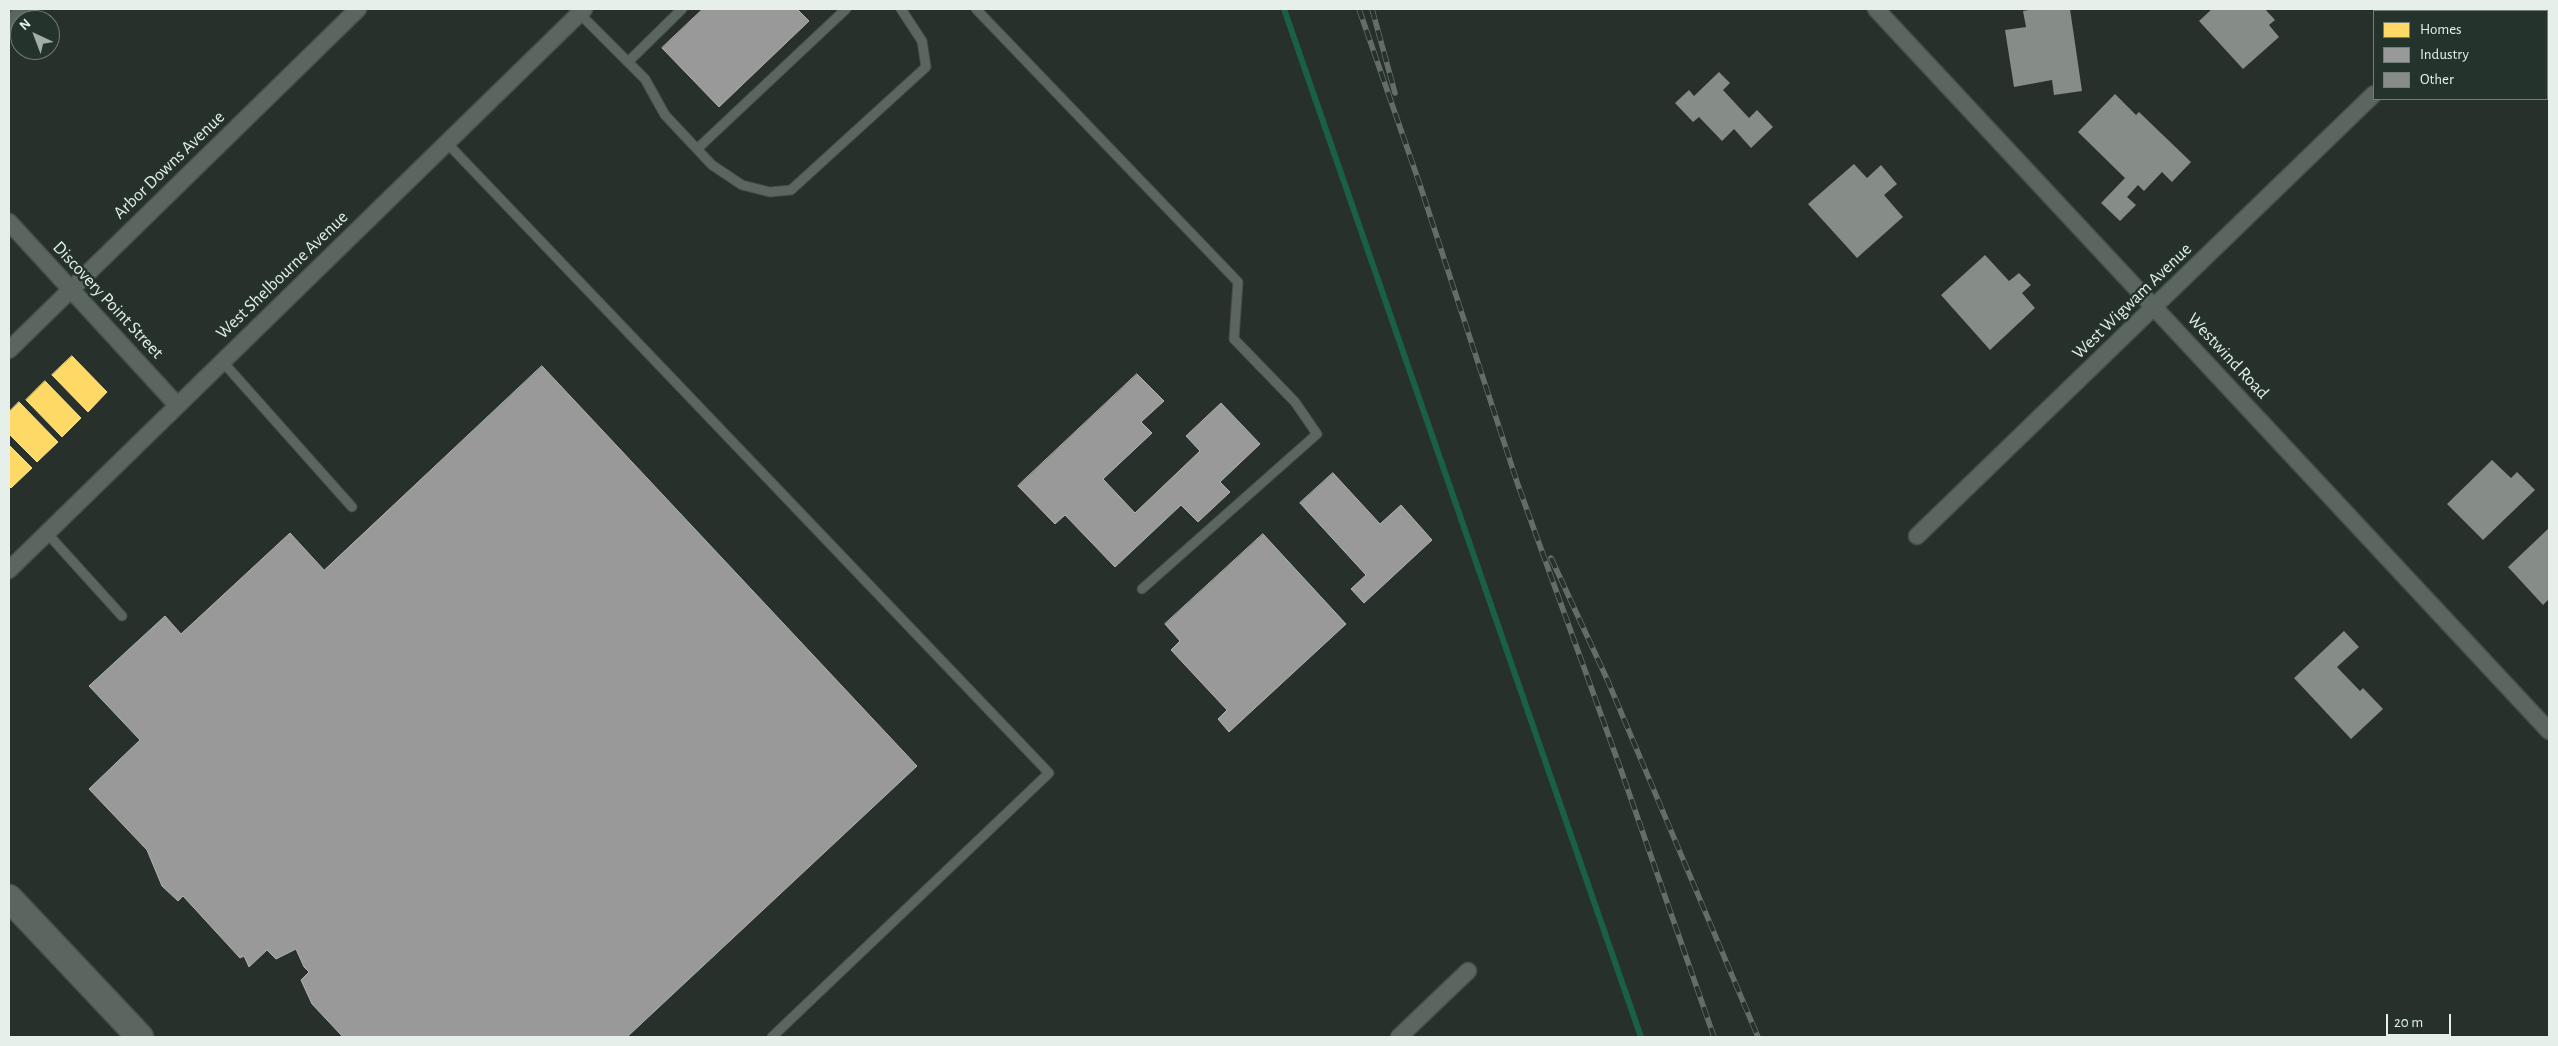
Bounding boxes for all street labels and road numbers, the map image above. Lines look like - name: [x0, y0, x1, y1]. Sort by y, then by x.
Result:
- street label: Arbor Downs Avenue: [109, 106, 229, 224]
- street label: West Shelbourne Avenue: [211, 206, 353, 344]
- street label: Discovery Point Street: [48, 237, 168, 363]
- street label: West Wigwam Avenue: [2068, 238, 2196, 364]
- street label: Westwind Road: [2183, 308, 2273, 404]

